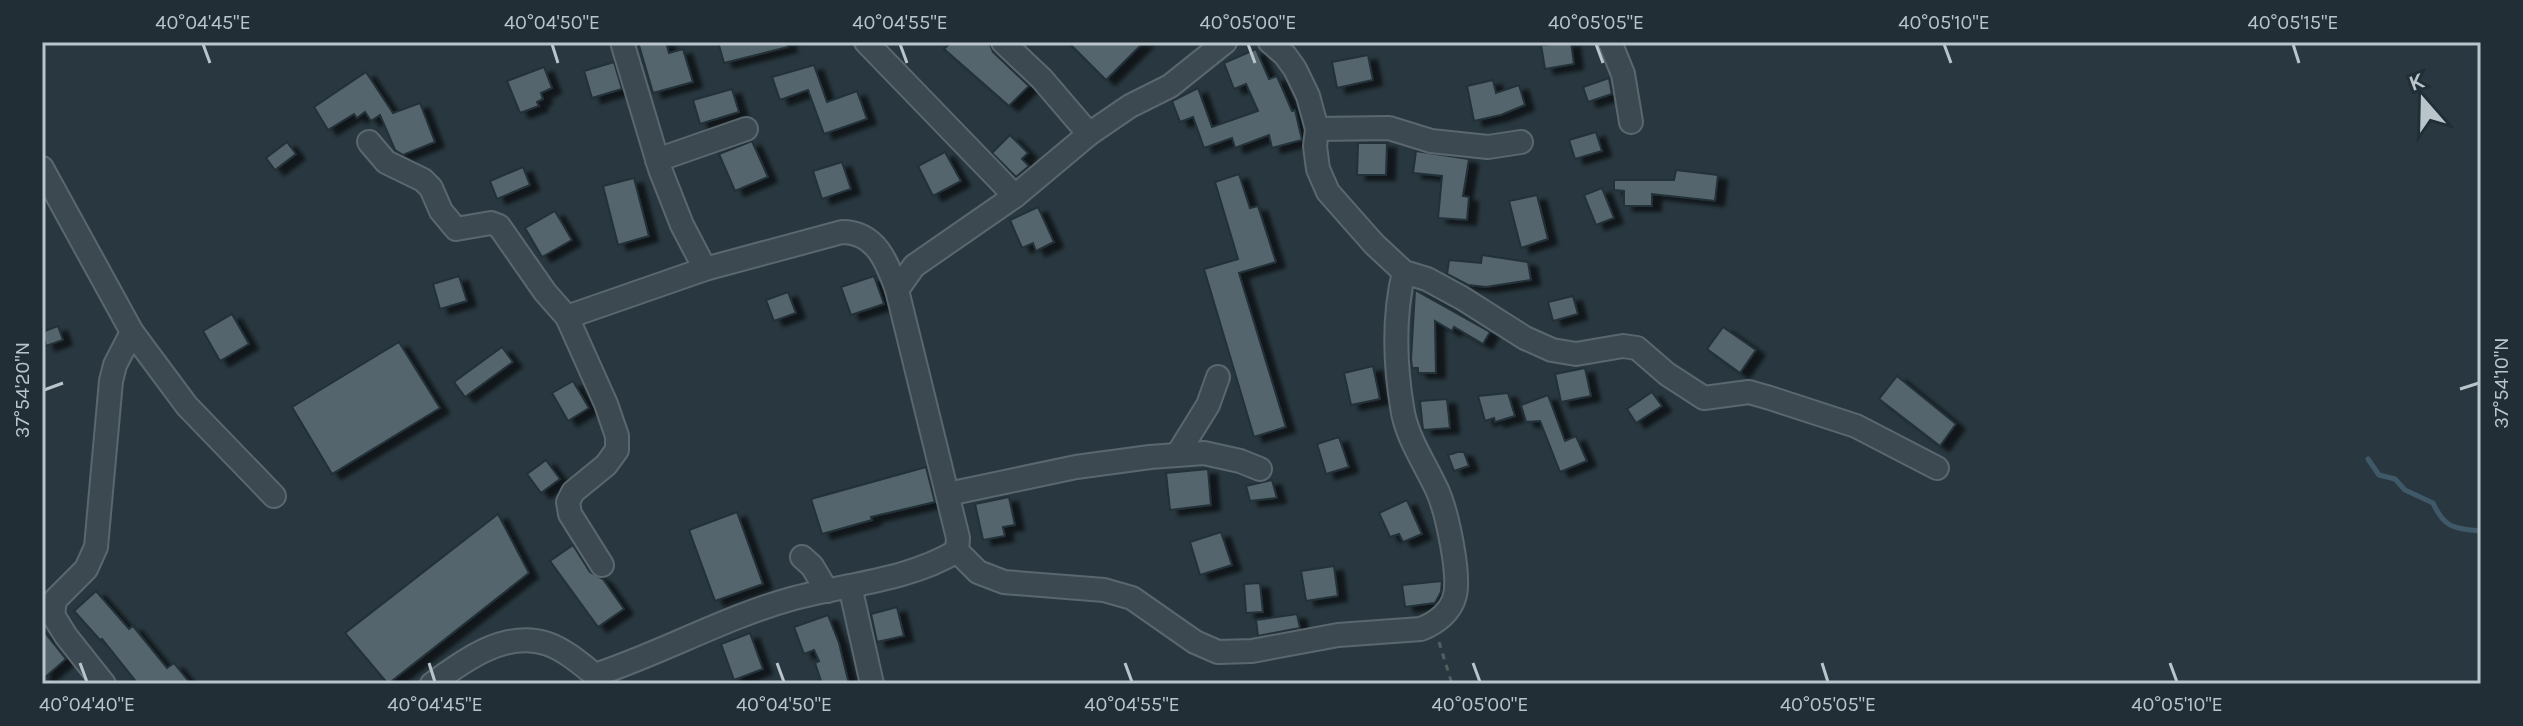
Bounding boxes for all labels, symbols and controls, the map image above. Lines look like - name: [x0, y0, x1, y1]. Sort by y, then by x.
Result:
- text: 40°04'45"E: [155, 11, 251, 34]
- text: 40°04'50"E: [504, 11, 600, 34]
- text: 40°04'55"E: [852, 11, 948, 34]
- text: 40°05'00"E: [1200, 11, 1296, 34]
- text: 40°05'05"E: [1548, 11, 1644, 34]
- text: 40°05'10"E: [1898, 11, 1990, 34]
- text: 40°05'15"E: [2248, 11, 2338, 34]
- north arrow: [2383, 60, 2463, 140]
- text: K: [2405, 67, 2428, 97]
- text: 37°54'10"N: [2490, 337, 2513, 429]
- text: 37°54'20"N: [11, 342, 34, 438]
- text: 40°04'40"E: [39, 693, 135, 716]
- text: 40°04'45"E: [387, 693, 483, 716]
- text: 40°04'50"E: [736, 693, 832, 716]
- text: 40°04'55"E: [1084, 693, 1180, 716]
- text: 40°05'00"E: [1432, 693, 1528, 716]
- text: 40°05'05"E: [1780, 693, 1876, 716]
- text: 40°05'10"E: [2131, 693, 2223, 716]

